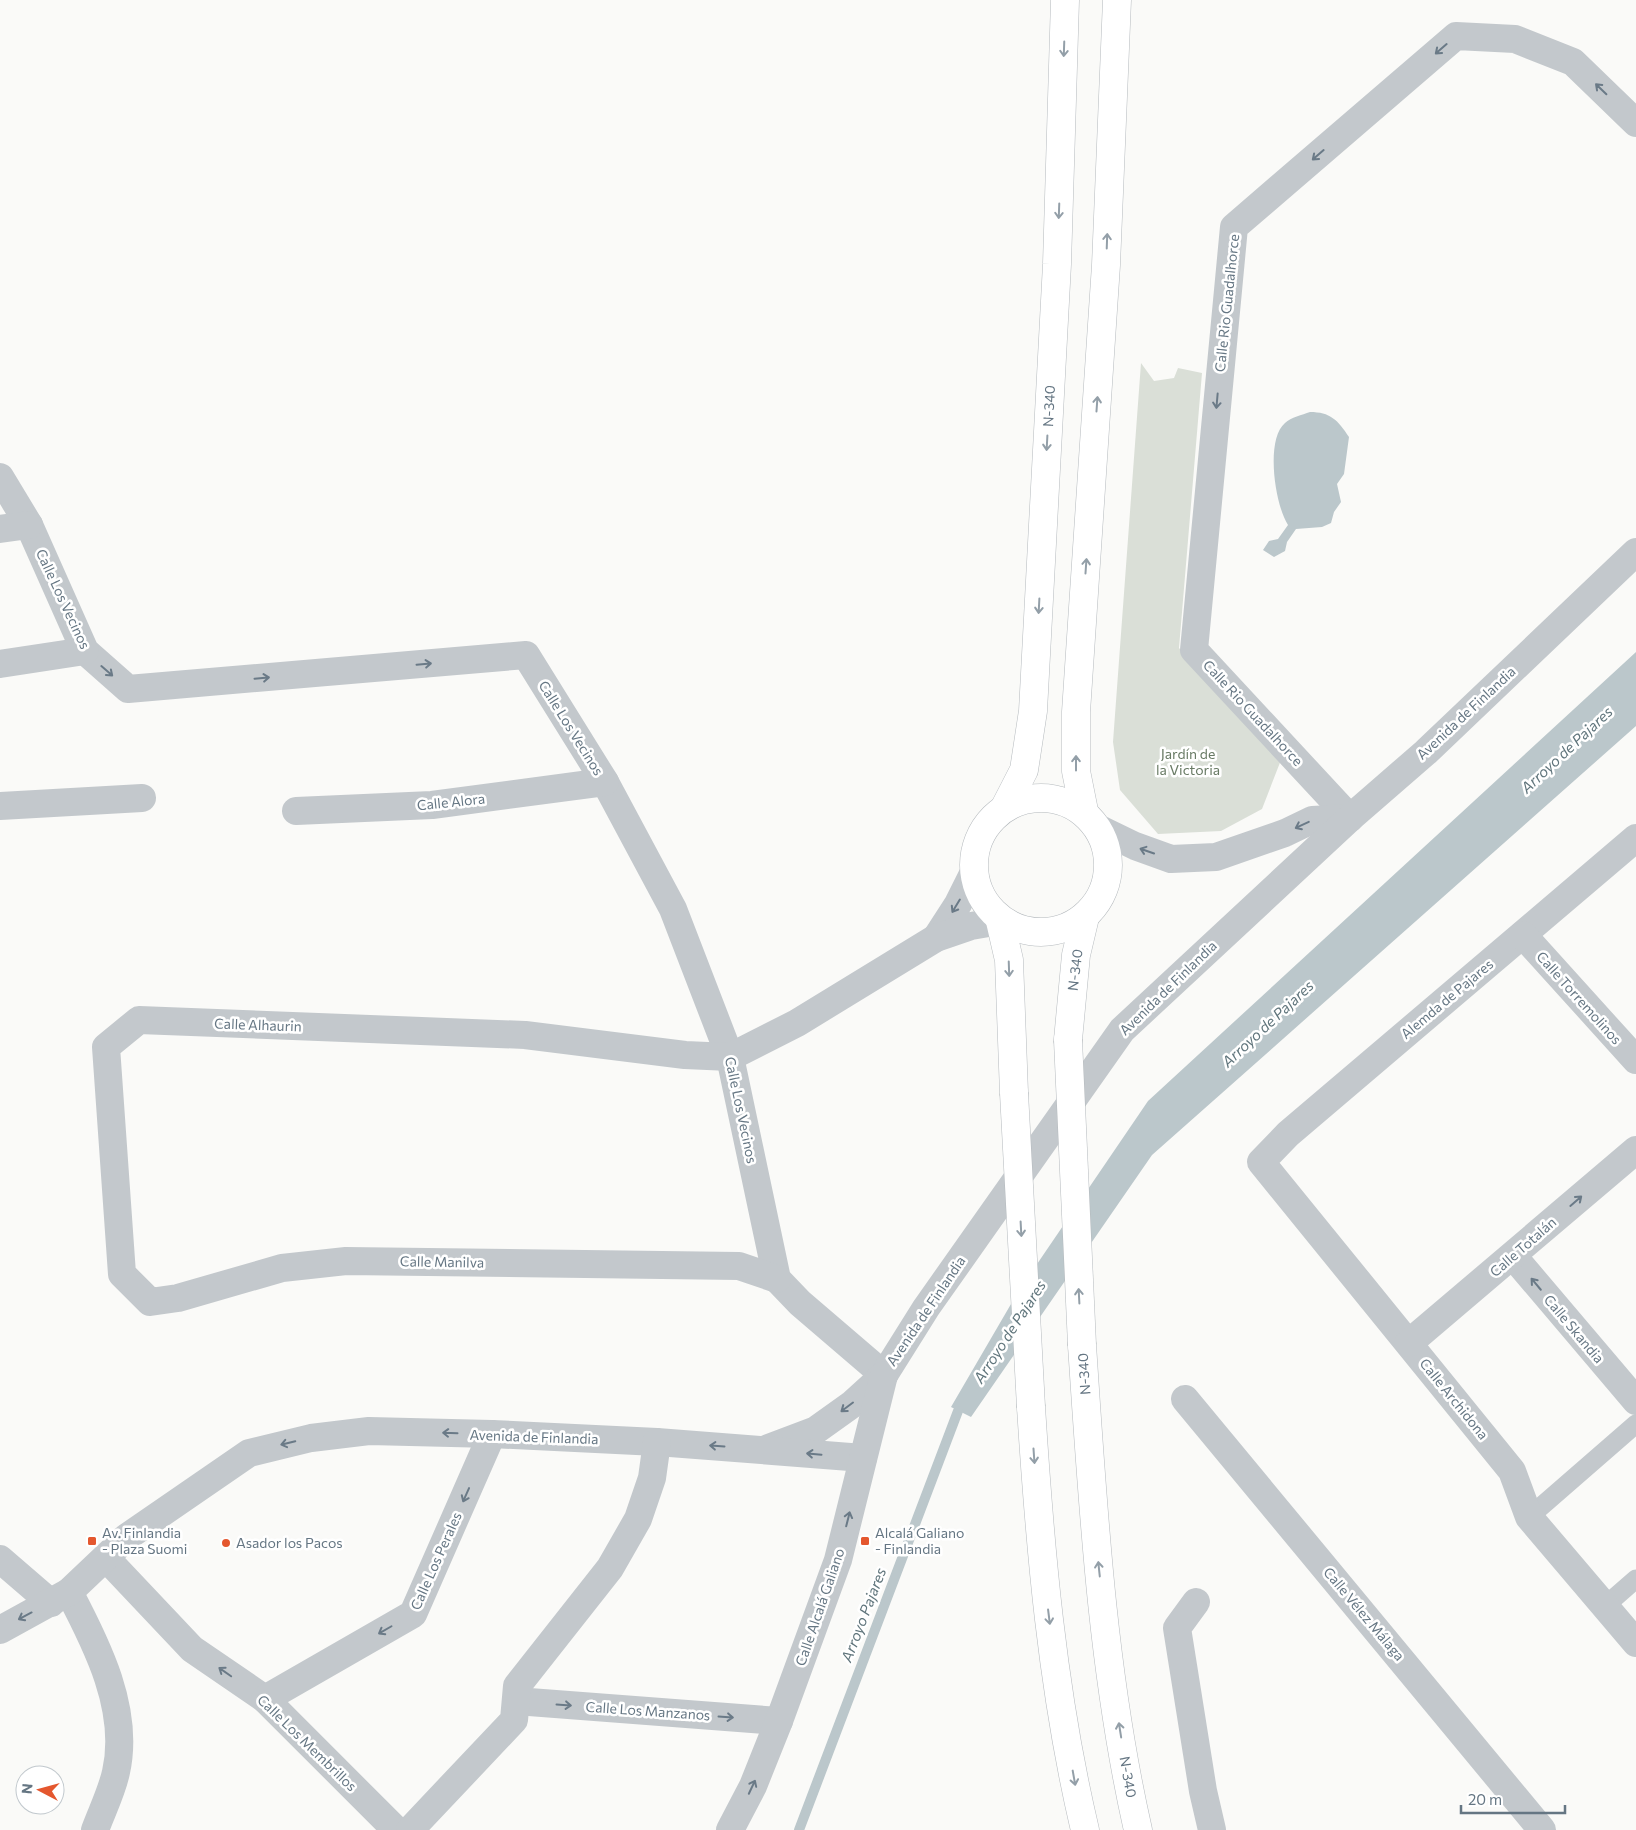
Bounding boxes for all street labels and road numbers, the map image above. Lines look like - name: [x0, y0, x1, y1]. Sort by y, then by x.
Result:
- street label: Calle Rio Guadalhorce: [1211, 233, 1242, 373]
- street label: N-340: [1039, 385, 1058, 427]
- street label: Calle Los Vecinos: [33, 546, 94, 652]
- street label: Calle Rio Guadalhorce: [1200, 656, 1307, 769]
- street label: Avenida de Finlandia: [1413, 662, 1519, 763]
- street label: Calle Los Vecinos: [535, 677, 607, 778]
- street label: Calle Alora: [416, 789, 486, 814]
- street label: Avenida de Finlandia: [1115, 937, 1220, 1039]
- street label: N-340: [1064, 948, 1085, 992]
- street label: Calle Torremolinos: [1533, 948, 1626, 1048]
- street label: Alemda de Pajares: [1397, 955, 1496, 1042]
- street label: Calle Alhaurin: [214, 1014, 302, 1035]
- street label: Calle Los Vecinos: [722, 1055, 761, 1165]
- street label: Calle Totalán: [1486, 1213, 1559, 1280]
- street label: Calle Manilva: [400, 1252, 484, 1271]
- street label: Avenida de Finlandia: [883, 1253, 969, 1369]
- street label: Calle Skandia: [1541, 1291, 1608, 1366]
- street label: N-340: [1074, 1352, 1093, 1396]
- street label: Calle Archidona: [1416, 1355, 1492, 1443]
- street label: Avenida de Finlandia: [469, 1426, 599, 1447]
- street label: Calle Los Perales: [406, 1509, 465, 1612]
- street label: Calle Alcalá Galiano: [791, 1546, 848, 1668]
- street label: Calle Vélez Málaga: [1320, 1563, 1408, 1664]
- street label: Calle Los Membrillos: [254, 1691, 361, 1794]
- street label: Calle Los Manzanos: [585, 1698, 711, 1723]
- street label: N-340: [1116, 1755, 1141, 1799]

